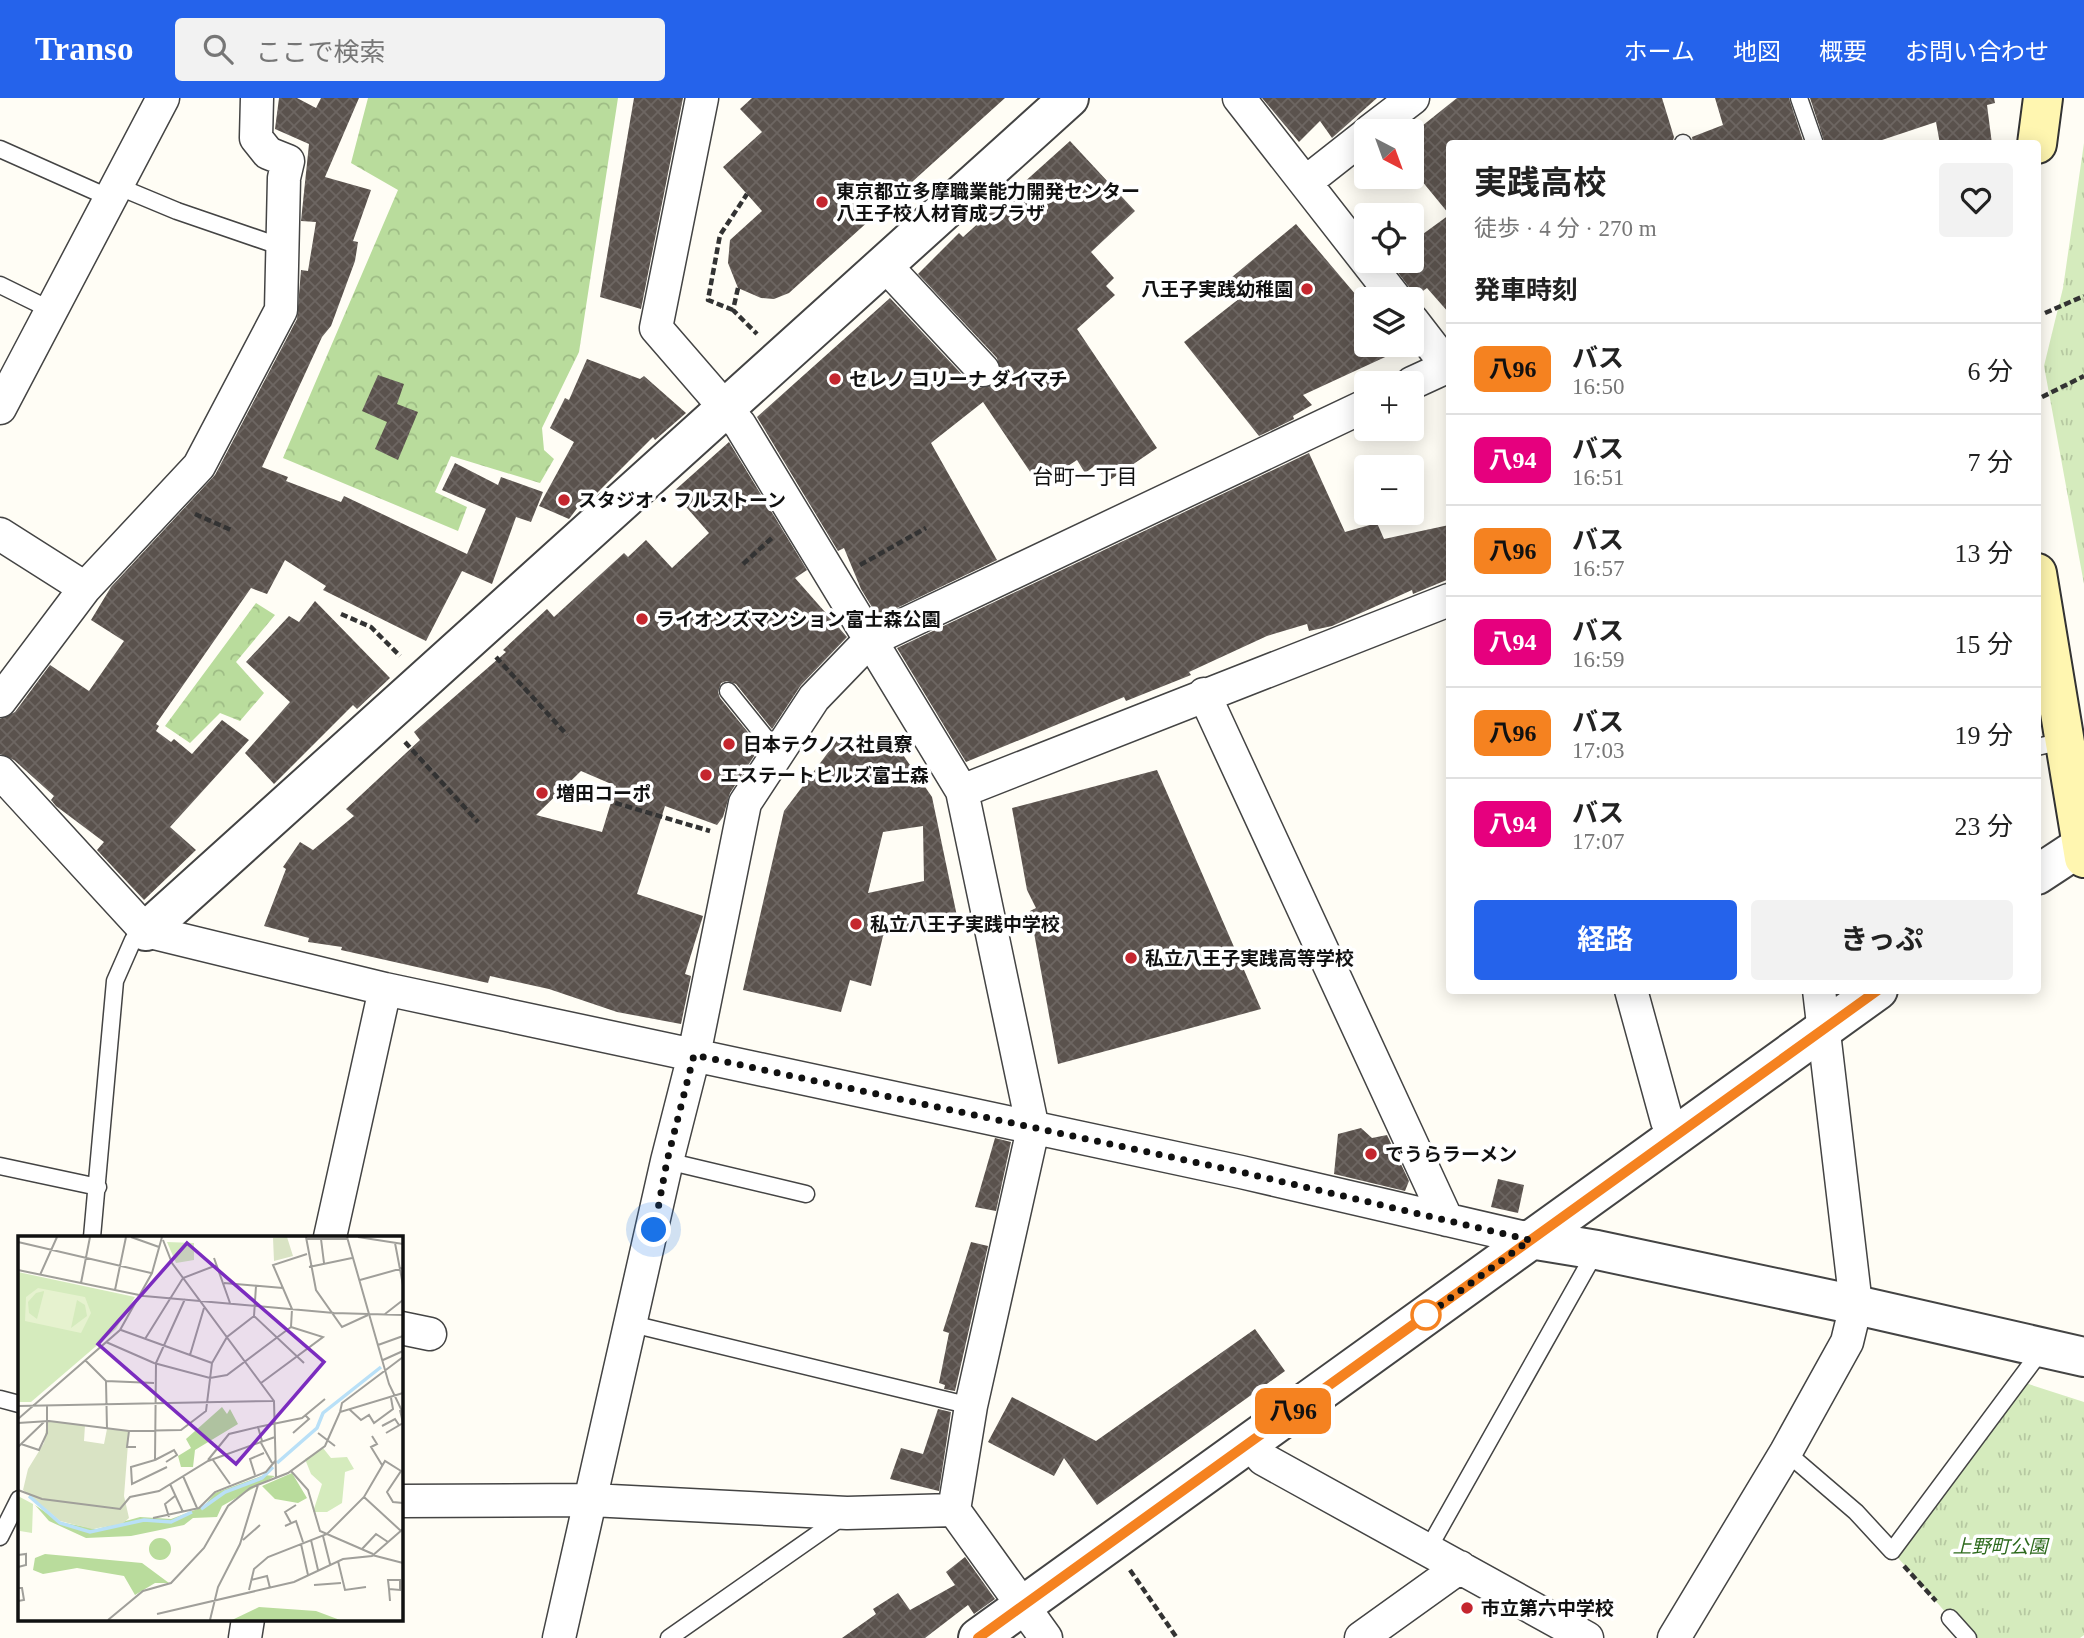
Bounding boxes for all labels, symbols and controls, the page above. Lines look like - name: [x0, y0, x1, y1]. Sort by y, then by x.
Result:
- search box: [175, 18, 665, 81]
- icon: search: [199, 30, 237, 68]
- text: Transo: [35, 31, 133, 67]
- text: ここで検索: [255, 38, 385, 67]
- text: ホーム: [1624, 39, 1695, 65]
- text: 地図: [1733, 39, 1781, 65]
- text: 概要: [1819, 39, 1867, 65]
- text: お問い合わせ: [1905, 39, 2049, 65]
- north arrow: [1354, 119, 1424, 189]
- map controls: [1354, 119, 1424, 525]
- button: heart: [1939, 163, 2013, 237]
- text: 実践高校: [1474, 165, 1606, 201]
- place label: 東京都立多摩職業能力開発センター 八王子校人材育成プラザ: [836, 181, 1140, 224]
- marker: 東京都立多摩職業能力開発センター 八王子校人材育成プラザ: [814, 194, 830, 210]
- button: locate: [1354, 203, 1424, 273]
- text: 徒歩 · 4 分 · 270 m: [1474, 216, 1657, 241]
- text: 発車時刻: [1474, 276, 1578, 305]
- place label: 八王子実践幼稚園: [1141, 279, 1293, 300]
- marker: 八王子実践幼稚園: [1299, 281, 1315, 297]
- button: layers: [1354, 287, 1424, 357]
- text: バス: [1572, 344, 1624, 373]
- text: 八96: [1489, 356, 1537, 382]
- text: 6 分: [1967, 357, 2013, 386]
- place label: セレノ コリーナ ダイマチ: [849, 369, 1068, 390]
- marker: セレノ コリーナ ダイマチ: [827, 371, 843, 387]
- button: +: [1354, 371, 1424, 441]
- text: 16:50: [1572, 374, 1624, 399]
- text: バス: [1572, 435, 1624, 464]
- text: 八94: [1489, 447, 1537, 473]
- text: 7 分: [1967, 448, 2013, 477]
- button: −: [1354, 455, 1424, 525]
- district label: 台町一丁目: [1033, 465, 1138, 489]
- text: 16:51: [1572, 465, 1624, 490]
- place label: スタジオ・フルストーン: [578, 490, 786, 511]
- marker: スタジオ・フルストーン: [556, 492, 572, 508]
- text: バス: [1572, 526, 1624, 555]
- text: 八96: [1489, 538, 1537, 564]
- text: 13 分: [1954, 539, 2013, 568]
- text: 16:57: [1572, 556, 1624, 581]
- place label: ライオンズマンション富士森公園: [656, 609, 941, 630]
- marker: ライオンズマンション富士森公園: [634, 611, 650, 627]
- text: バス: [1572, 617, 1624, 646]
- text: 八94: [1489, 629, 1537, 655]
- text: 15 分: [1954, 630, 2013, 659]
- text: 16:59: [1572, 647, 1624, 672]
- text: バス: [1572, 708, 1624, 737]
- text: 八96: [1489, 720, 1537, 746]
- text: 19 分: [1954, 721, 2013, 750]
- place label: 日本テクノス社員寮: [743, 734, 913, 755]
- marker: 日本テクノス社員寮: [721, 736, 737, 752]
- text: 17:03: [1572, 738, 1624, 763]
- place label: エステートヒルズ富士森: [720, 765, 929, 786]
- marker: エステートヒルズ富士森: [698, 767, 714, 783]
- place label: 増田コーポ: [556, 783, 651, 804]
- marker: 増田コーポ: [534, 785, 550, 801]
- text: バス: [1572, 799, 1624, 828]
- text: 八94: [1489, 811, 1537, 837]
- text: 23 分: [1954, 812, 2013, 841]
- text: 17:07: [1572, 829, 1624, 854]
- button: 経路: [1474, 900, 1737, 980]
- button: きっぷ: [1751, 900, 2013, 980]
- place label: 私立八王子実践中学校: [870, 914, 1060, 935]
- marker: 私立八王子実践中学校: [848, 916, 864, 932]
- place label: 私立八王子実践高等学校: [1145, 948, 1354, 969]
- marker: 私立八王子実践高等学校: [1123, 950, 1139, 966]
- place label: でうらラーメン: [1385, 1144, 1517, 1165]
- marker: でうらラーメン: [1363, 1146, 1379, 1162]
- your location: [636, 1212, 671, 1247]
- inset map: [18, 1236, 402, 1620]
- unlabelled marker: [1411, 1300, 1441, 1330]
- line badge: 八96: [1253, 1388, 1333, 1434]
- text: 八96: [1269, 1398, 1317, 1424]
- park label: 上野町公園: [1952, 1536, 2050, 1557]
- place label: 市立第六中学校: [1481, 1598, 1614, 1619]
- marker: 市立第六中学校: [1459, 1600, 1475, 1616]

